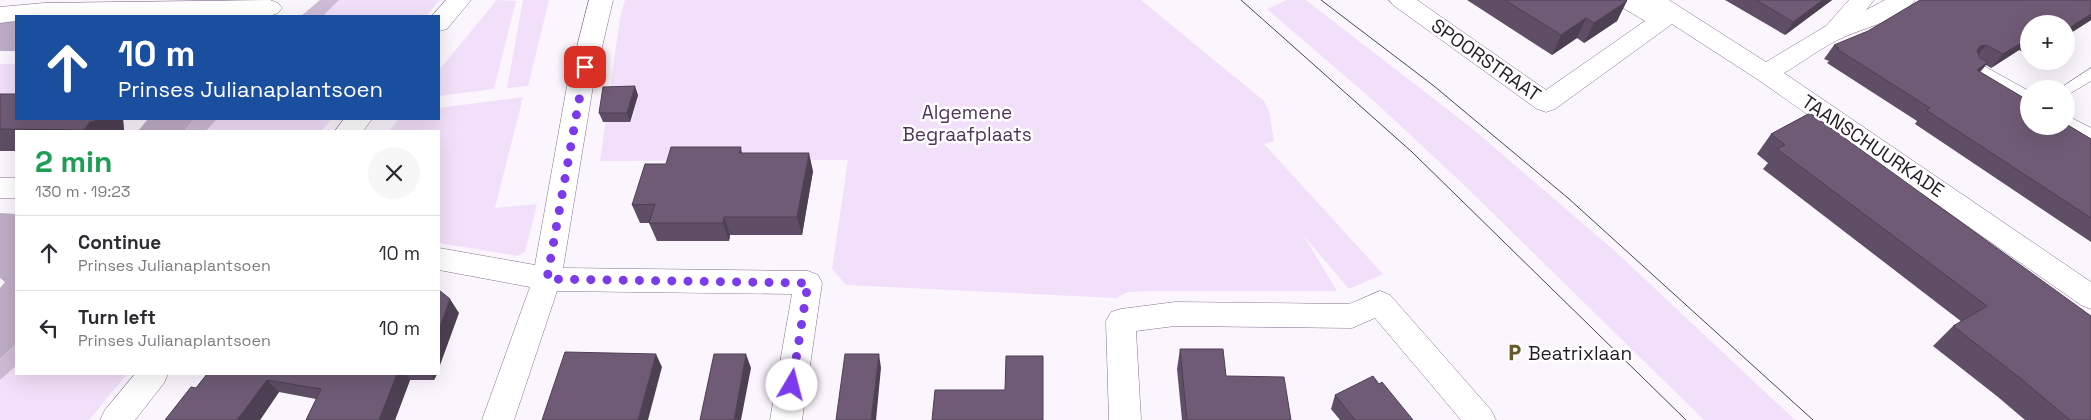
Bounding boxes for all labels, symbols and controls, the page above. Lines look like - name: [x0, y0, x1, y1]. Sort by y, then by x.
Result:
- street label: SPOORSTRAAT: [1426, 13, 1546, 107]
- map controls: [2020, 15, 2075, 135]
- button: +: [2020, 15, 2075, 70]
- text: 10 m: [118, 32, 195, 76]
- icon: ahead: [35, 35, 100, 100]
- pin: [564, 46, 606, 88]
- icon: arrive: [571, 53, 599, 81]
- text: Prinses Julianaplantsoen: [118, 75, 383, 103]
- button: −: [2020, 80, 2075, 135]
- street label: TAANSCHUURKADE: [1797, 89, 1949, 203]
- park label: Algemene Begraafplaats: [902, 100, 1032, 147]
- text: 2 min: [35, 142, 113, 181]
- button: close: [368, 147, 420, 199]
- text: 130 m · 19:23: [35, 181, 130, 202]
- text: Continue: [78, 230, 161, 255]
- icon: ahead: [35, 239, 63, 267]
- text: 10 m: [379, 241, 420, 266]
- text: Prinses Julianaplantsoen: [78, 255, 271, 276]
- text: Turn left: [78, 305, 156, 330]
- icon: left: [35, 314, 63, 342]
- text: 10 m: [379, 316, 420, 341]
- text: Prinses Julianaplantsoen: [78, 330, 271, 351]
- place label: Beatrixlaan: [1528, 341, 1632, 366]
- parking icon: Beatrixlaan: [1504, 343, 1524, 363]
- position arrow: [765, 358, 817, 410]

